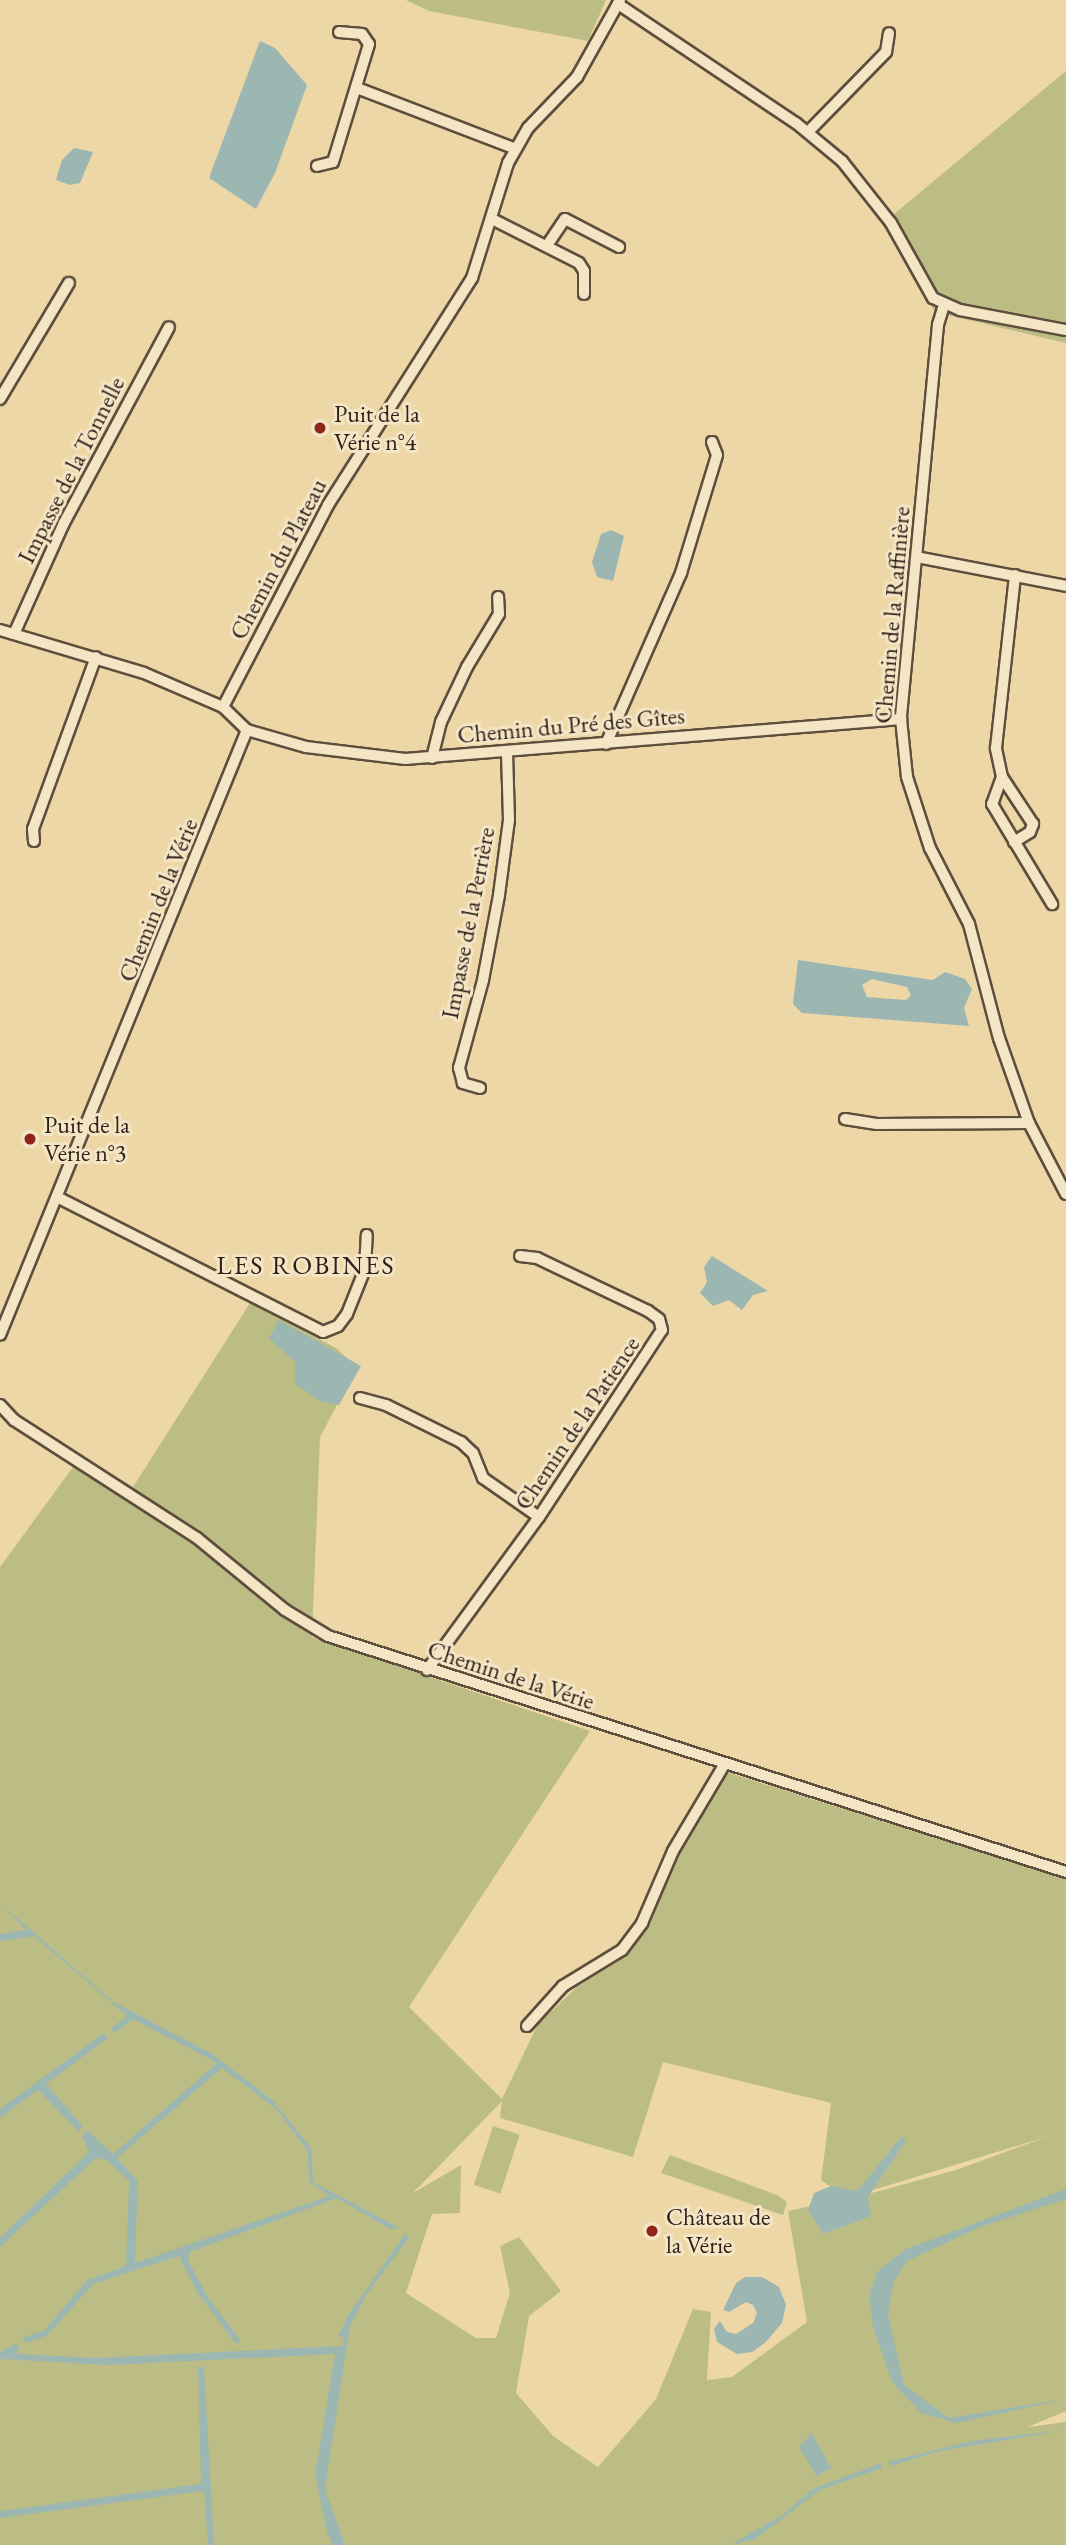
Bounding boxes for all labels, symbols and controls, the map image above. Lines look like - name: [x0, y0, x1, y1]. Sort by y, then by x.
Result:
- street label: Impasse de la Tonnelle: [12, 372, 130, 568]
- place label: Puit de la Vérie n°4: [334, 400, 420, 456]
- marker: Puit de la Vérie n°4: [312, 420, 328, 436]
- street label: Chemin du Plateau: [223, 474, 333, 644]
- street label: Chemin de la Raffinière: [868, 505, 916, 725]
- street label: Chemin du Pré des Gîtes: [456, 701, 686, 749]
- street label: Chemin de la Vérie: [112, 814, 204, 986]
- street label: Impasse de la Perrière: [435, 825, 501, 1021]
- place label: Puit de la Vérie n°3: [44, 1111, 130, 1167]
- marker: Puit de la Vérie n°3: [22, 1131, 38, 1147]
- district label: LES ROBINES: [218, 1250, 394, 1282]
- street label: Chemin de la Patience: [508, 1331, 646, 1515]
- street label: Chemin de la Vérie: [424, 1634, 598, 1716]
- place label: Château de la Vérie: [666, 2203, 770, 2259]
- marker: Château de la Vérie: [644, 2223, 660, 2239]

